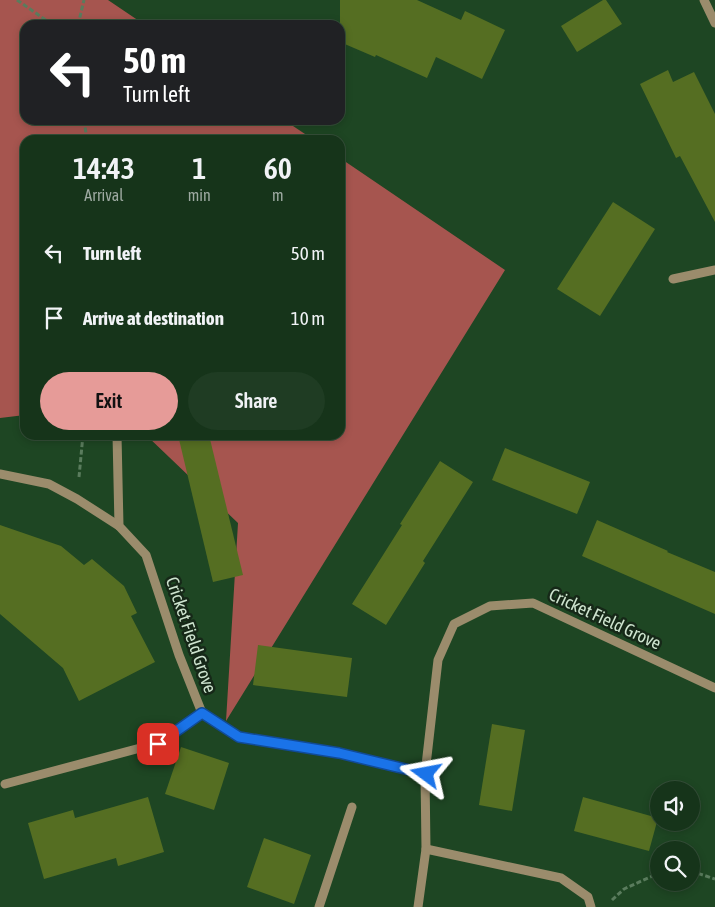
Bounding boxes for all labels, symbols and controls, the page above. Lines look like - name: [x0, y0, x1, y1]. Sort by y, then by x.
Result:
- icon: left: [40, 40, 105, 105]
- text: 50 m: [123, 40, 186, 80]
- text: Turn left: [123, 81, 190, 107]
- text: 14:43: [73, 151, 135, 185]
- text: 1: [192, 151, 206, 185]
- text: 60: [264, 151, 292, 185]
- text: Arrival: [84, 186, 123, 204]
- text: min: [188, 186, 211, 204]
- text: m: [272, 186, 284, 204]
- icon: left: [40, 239, 68, 267]
- text: Turn left: [83, 242, 141, 264]
- text: 50 m: [291, 242, 325, 264]
- icon: arrive: [40, 304, 68, 332]
- text: Arrive at destination: [83, 307, 224, 329]
- text: 10 m: [291, 307, 325, 329]
- button: Exit: [40, 372, 178, 430]
- button: Share: [188, 372, 325, 430]
- street label: Cricket Field Grove: [162, 574, 221, 696]
- street label: Cricket Field Grove: [546, 583, 665, 654]
- pin: [137, 723, 179, 765]
- icon: arrive: [144, 730, 172, 758]
- position arrow: [399, 747, 451, 799]
- map controls: [650, 781, 700, 891]
- button: sound: [650, 781, 700, 831]
- button: search: [650, 841, 700, 891]

